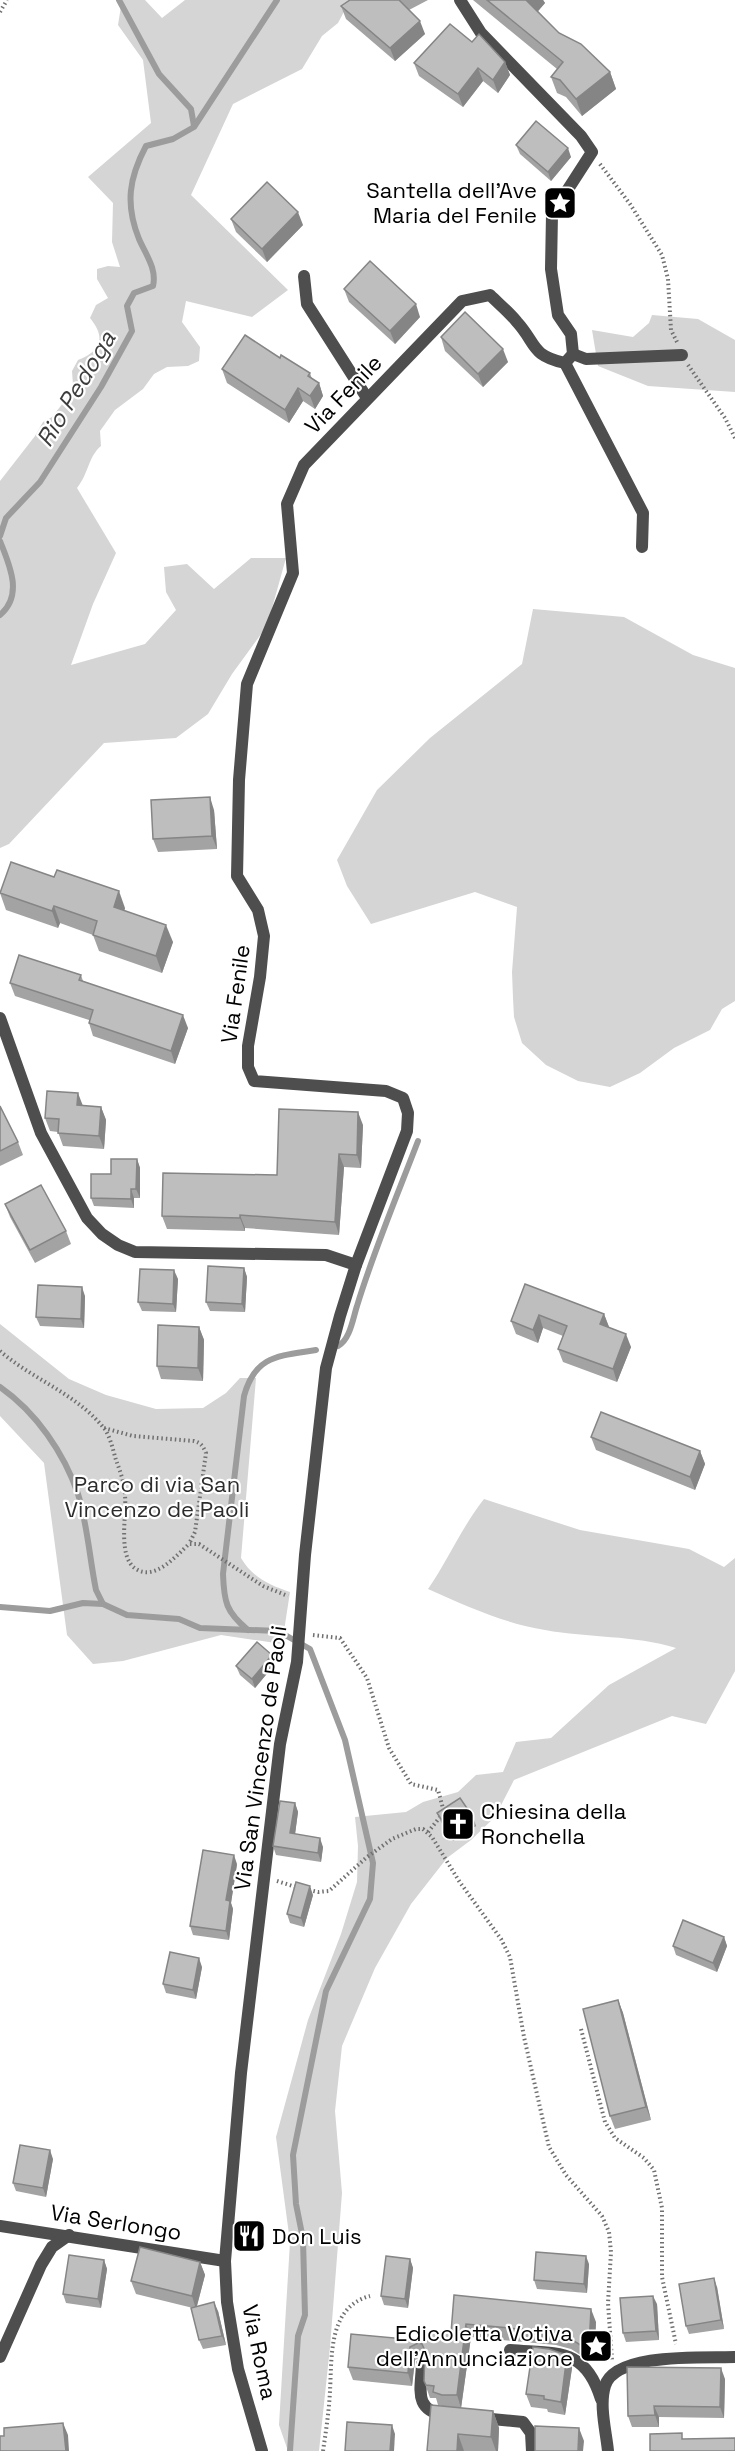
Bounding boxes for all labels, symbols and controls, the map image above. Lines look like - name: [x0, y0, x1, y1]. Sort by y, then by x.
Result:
- place label: Santella dell'Ave Maria del Fenile: [366, 176, 537, 229]
- place icon: Santella dell'Ave Maria del Fenile: [542, 185, 578, 221]
- water label: Rio Pedoga: [29, 325, 122, 452]
- street label: Via Fenile: [298, 349, 388, 439]
- street label: Via Fenile: [214, 943, 256, 1045]
- park label: Parco di via San Vincenzo de Paoli: [65, 1470, 250, 1523]
- street label: Via San Vincenzo de Paoli: [228, 1624, 292, 1892]
- place label: Chiesina della Ronchella: [481, 1797, 627, 1850]
- church icon: Chiesina della Ronchella: [440, 1806, 476, 1842]
- street label: Via Serlongo: [48, 2198, 184, 2246]
- restaurant icon: Don Luis: [231, 2218, 267, 2254]
- place label: Don Luis: [272, 2222, 362, 2250]
- street label: Via Roma: [236, 2302, 284, 2402]
- place label: Edicoletta Votiva dell'Annunciazione: [376, 2319, 573, 2372]
- place icon: Edicoletta Votiva dell'Annunciazione: [578, 2328, 614, 2364]

